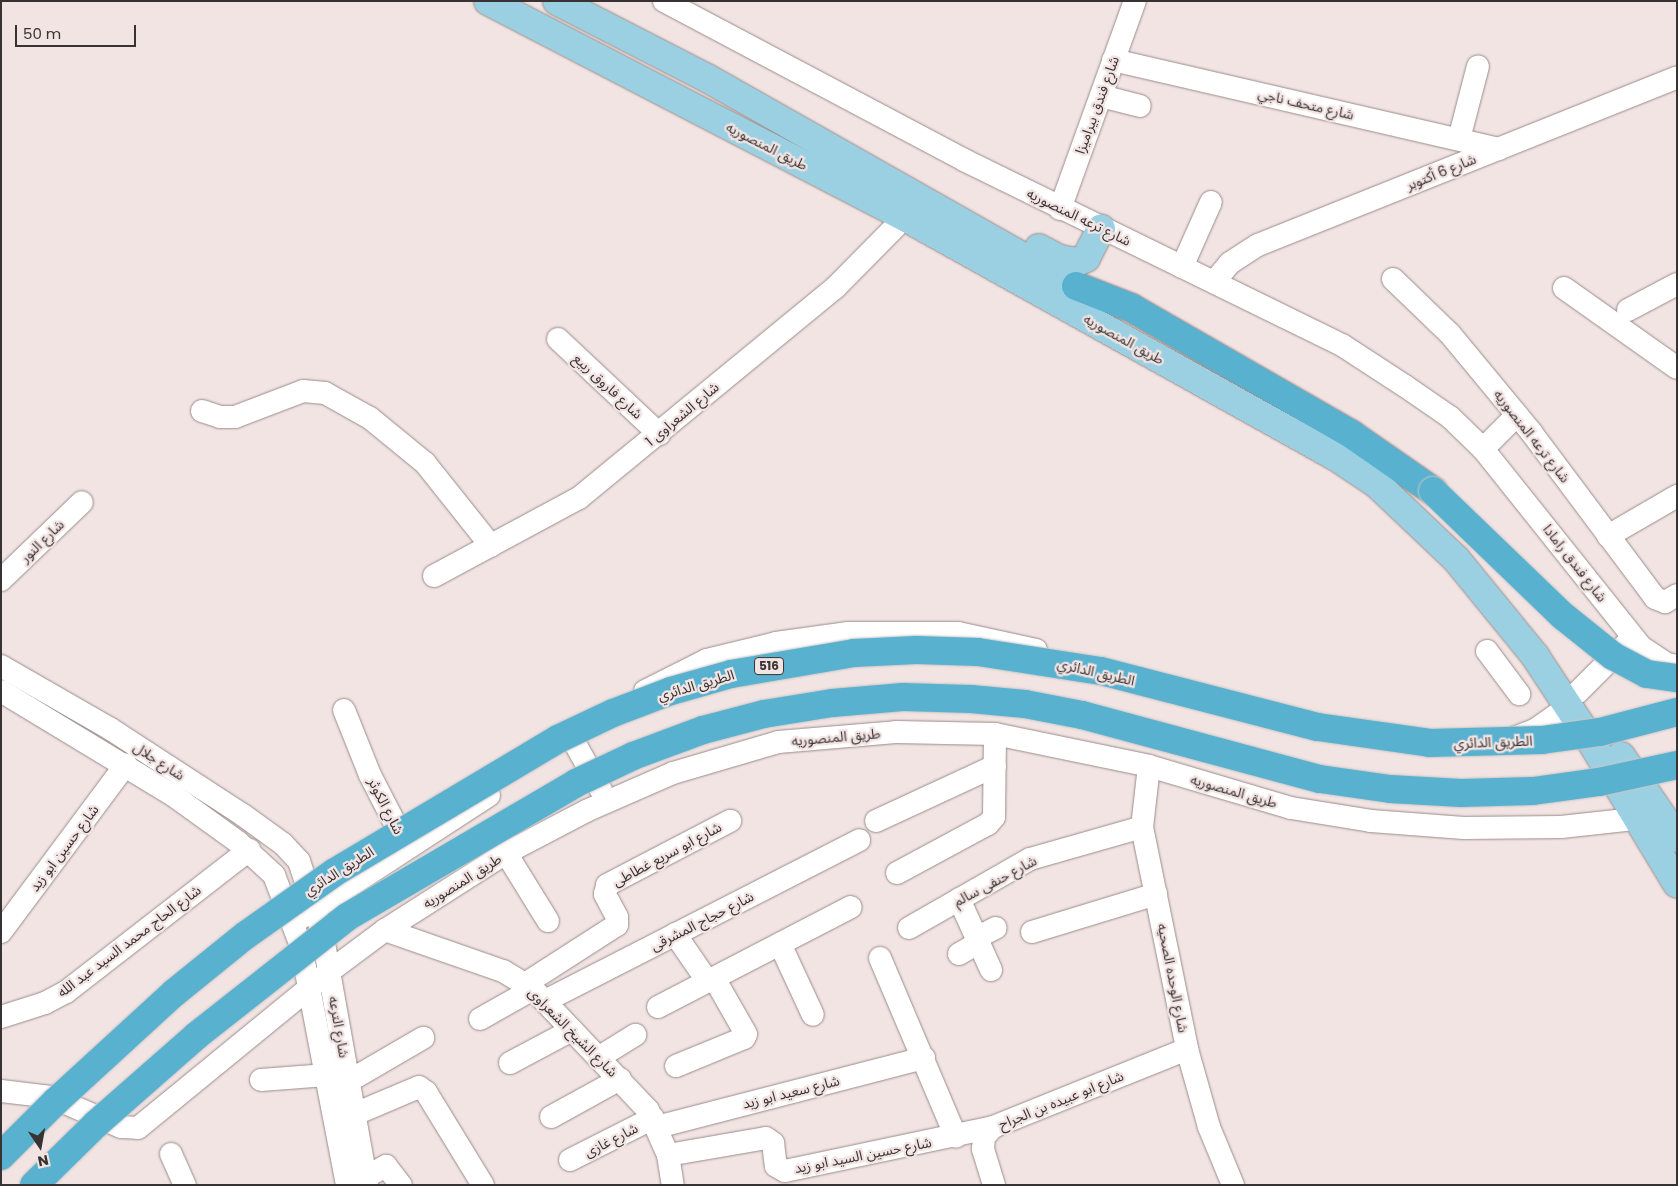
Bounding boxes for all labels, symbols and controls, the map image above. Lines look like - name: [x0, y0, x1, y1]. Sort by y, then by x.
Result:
- scale bar: [18, 15, 139, 47]
- text: 50 m: [23, 23, 61, 44]
- street label: شارع فندق بيراميزا: [1072, 54, 1122, 156]
- street label: شارع متحف ناجي: [1256, 85, 1356, 123]
- street label: طريق المنصوريه: [723, 118, 811, 174]
- street label: شارع 6 أكتوبر: [1404, 150, 1478, 194]
- street label: شارع ترعه المنصوريه: [1024, 185, 1134, 249]
- street label: طريق المنصوريه: [1081, 310, 1167, 368]
- street label: شارع فاروق ربيع: [570, 350, 646, 422]
- street label: شارع الشعراوى 1: [642, 378, 722, 450]
- street label: شارع ترعه المنصوريه: [1490, 386, 1574, 486]
- street label: شارع النور: [17, 516, 67, 566]
- street label: شارع فندق رامادا: [1540, 521, 1610, 605]
- street label: الطريق الدائري: [1056, 655, 1136, 689]
- road number: 516: [754, 656, 784, 676]
- street label: الطريق الدائري: [656, 666, 736, 704]
- street label: طريق المنصوريه: [791, 725, 881, 749]
- street label: الطريق الدائري: [1453, 732, 1533, 752]
- street label: شارع جلال: [130, 738, 188, 784]
- street label: طريق المنصوريه: [1189, 771, 1279, 811]
- street label: شارع الكوثر: [365, 775, 407, 837]
- street label: شارع حسين ابو زيد: [26, 801, 102, 895]
- street label: شارع ابو سريع غطاطى: [610, 818, 724, 890]
- street label: الطريق الدائري: [301, 843, 377, 899]
- street label: طريق المنصوريه: [420, 850, 504, 912]
- street label: شارع حنفى سالم: [951, 852, 1039, 910]
- street label: شارع الحاج محمد السيد عبد الله: [54, 881, 204, 1001]
- street label: شارع حجاج المشرقى: [648, 888, 756, 954]
- street label: شارع الوحده الصحيه: [1154, 922, 1192, 1034]
- street label: شارع الشيخ الشعراوى: [525, 984, 621, 1080]
- street label: شارع الترعه: [325, 995, 353, 1059]
- street label: شارع ابو عبيده بن الجراح: [996, 1067, 1126, 1133]
- street label: شارع سعيد ابو زيد: [741, 1072, 841, 1112]
- street label: شارع غازى: [581, 1119, 641, 1161]
- north arrow: [15, 1121, 65, 1171]
- street label: شارع حسين السيد ابو زيد: [793, 1133, 933, 1177]
- text: N: [36, 1150, 50, 1172]

